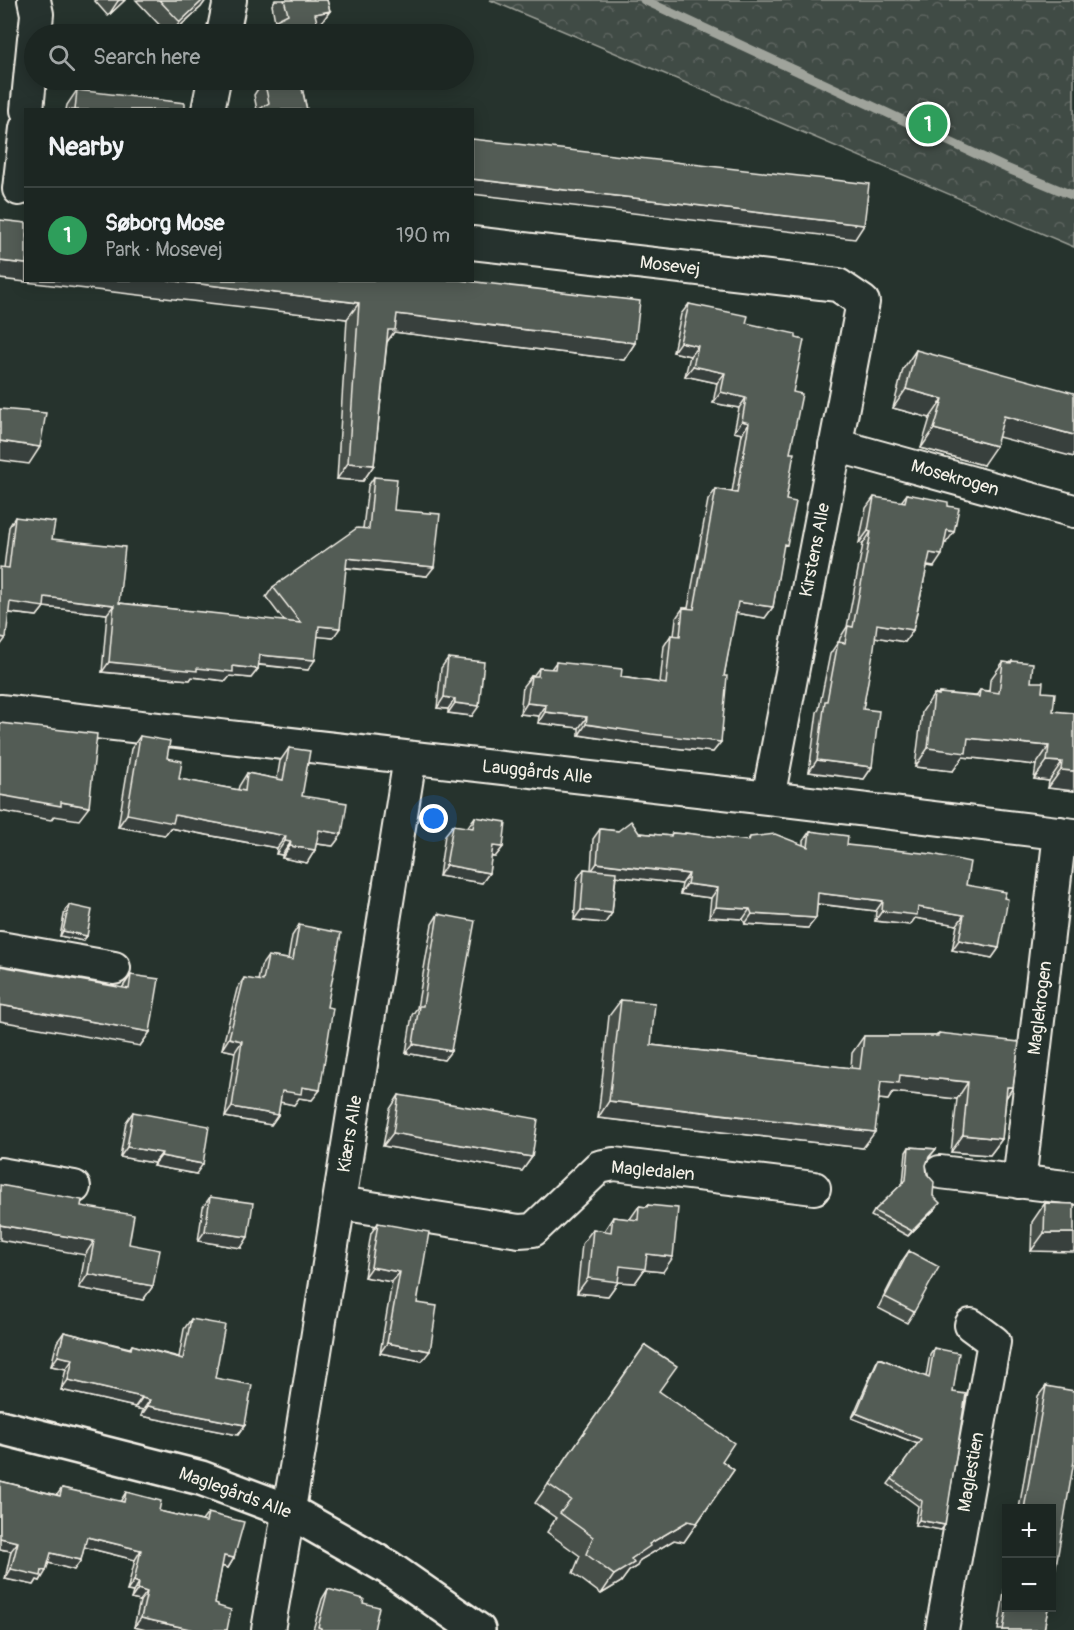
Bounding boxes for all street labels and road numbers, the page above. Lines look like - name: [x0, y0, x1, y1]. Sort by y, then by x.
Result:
- street label: Mosevej: [638, 251, 702, 281]
- street label: Mosekrogen: [908, 454, 1002, 502]
- street label: Kirstens Alle: [795, 501, 835, 599]
- street label: Lauggårds Alle: [481, 755, 593, 789]
- street label: Maglekrogen: [1023, 960, 1057, 1056]
- street label: Kiærs Alle: [333, 1094, 367, 1174]
- street label: Magledalen: [610, 1156, 696, 1186]
- street label: Maglestien: [953, 1430, 989, 1514]
- street label: Maglegårds Alle: [176, 1462, 294, 1524]

